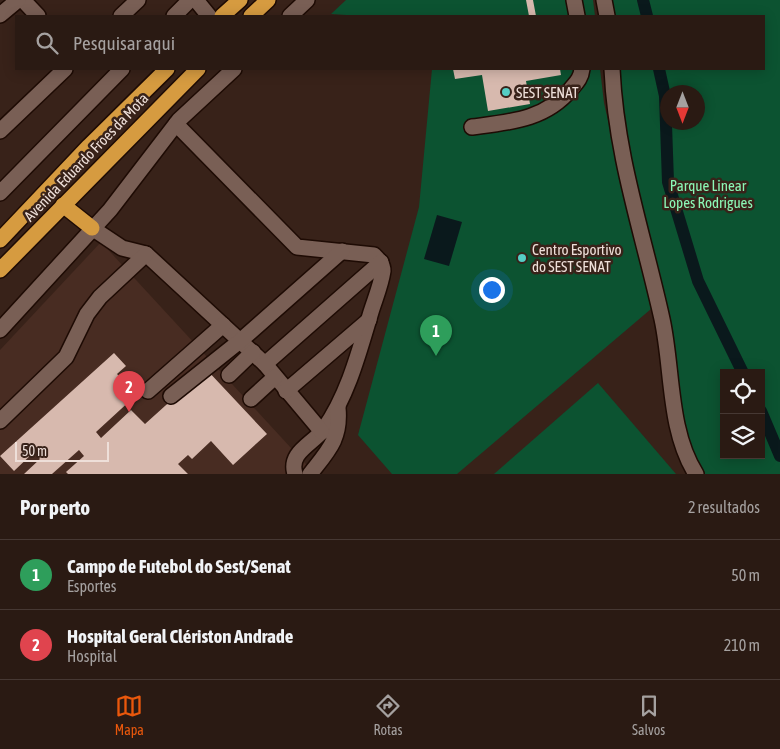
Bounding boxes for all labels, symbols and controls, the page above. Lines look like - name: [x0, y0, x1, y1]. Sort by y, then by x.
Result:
- search box: [15, 15, 765, 70]
- icon: search: [33, 29, 61, 57]
- text: Pesquisar aqui: [73, 32, 175, 54]
- place label: SEST SENAT: [516, 84, 579, 101]
- north arrow: [660, 85, 705, 130]
- marker: SEST SENAT: [500, 86, 512, 98]
- street label: Avenida Eduardo Froes da Mota: [20, 89, 152, 225]
- park label: Parque Linear Lopes Rodrigues: [663, 177, 753, 211]
- place label: Centro Esportivo do SEST SENAT: [532, 241, 622, 275]
- marker: Centro Esportivo do SEST SENAT: [516, 252, 528, 264]
- your location: [479, 277, 505, 303]
- pin: 1: [420, 315, 452, 356]
- map controls: [720, 369, 765, 459]
- button: locate: [720, 369, 765, 414]
- pin: 2: [113, 371, 145, 412]
- button: layers: [720, 414, 765, 459]
- scale bar: [15, 439, 109, 462]
- text: 50 m: [22, 443, 47, 459]
- text: Por perto: [20, 495, 90, 519]
- text: 2 resultados: [688, 498, 760, 516]
- text: Campo de Futebol do Sest/Senat: [67, 555, 291, 577]
- text: 1: [32, 566, 40, 584]
- text: 50 m: [731, 566, 760, 584]
- text: Esportes: [67, 577, 117, 595]
- text: Hospital Geral Clériston Andrade: [67, 625, 293, 647]
- text: 2: [32, 636, 40, 654]
- text: 210 m: [724, 636, 760, 654]
- text: Hospital: [67, 647, 117, 665]
- tab: Mapa: [115, 692, 144, 738]
- tab: Rotas: [373, 692, 402, 738]
- tab: Salvos: [632, 692, 665, 738]

